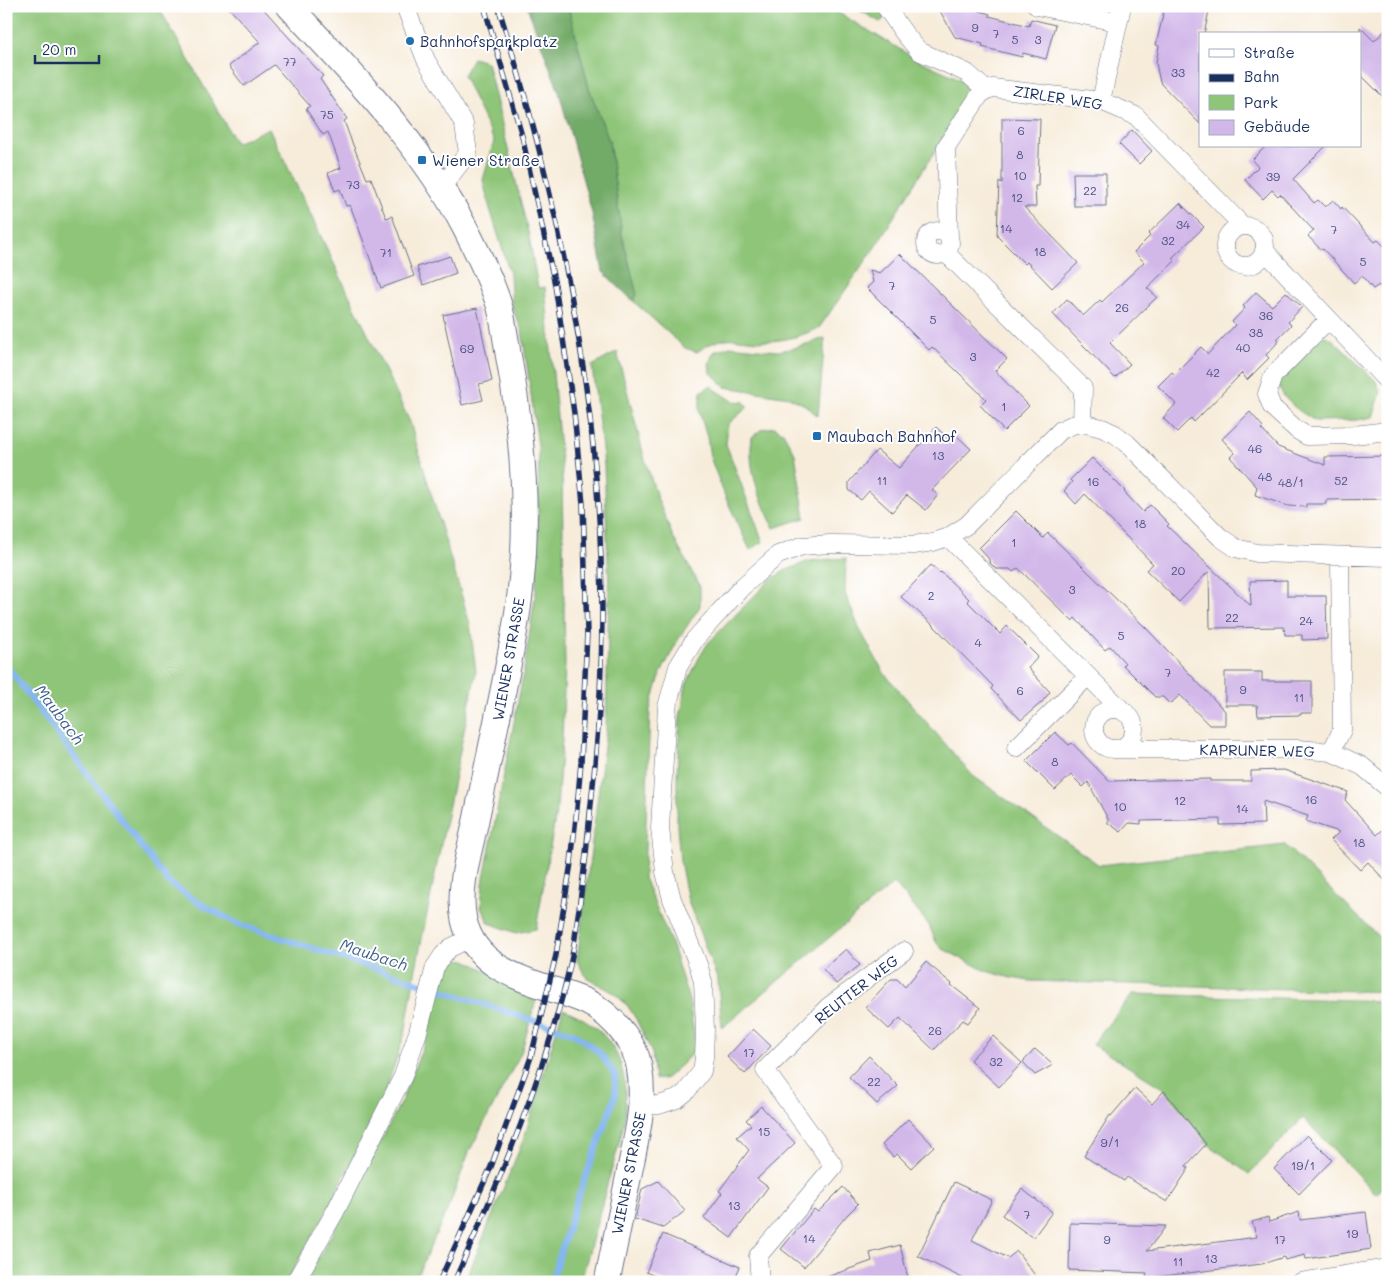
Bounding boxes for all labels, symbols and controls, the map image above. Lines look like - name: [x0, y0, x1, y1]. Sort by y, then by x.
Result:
- house number: 9: [971, 19, 979, 35]
- house number: 7: [993, 25, 1000, 41]
- place label: Bahnhofsparkplatz: [420, 31, 557, 51]
- house number: 5: [1012, 31, 1019, 47]
- house number: 3: [1034, 31, 1042, 47]
- scale bar: [35, 32, 99, 64]
- legend: [1199, 32, 1362, 148]
- marker: Bahnhofsparkplatz: [404, 35, 416, 47]
- text: 20 m: [42, 39, 76, 59]
- text: Straße: [1244, 42, 1295, 62]
- house number: 77: [283, 53, 297, 69]
- house number: 33: [1171, 64, 1185, 80]
- text: Bahn: [1244, 66, 1279, 86]
- street label: ZIRLER WEG: [1012, 80, 1104, 114]
- text: Park: [1244, 92, 1278, 112]
- house number: 75: [320, 106, 334, 122]
- text: Gebäude: [1244, 116, 1310, 136]
- house number: 6: [1017, 122, 1025, 138]
- house number: 8: [1016, 146, 1024, 162]
- place label: Wiener Straße: [432, 150, 540, 170]
- marker: Wiener Straße: [416, 154, 428, 166]
- house number: 10: [1014, 167, 1027, 183]
- house number: 39: [1266, 168, 1280, 184]
- house number: 73: [346, 176, 360, 192]
- house number: 22: [1083, 182, 1097, 198]
- house number: 12: [1011, 189, 1023, 205]
- house number: 34: [1176, 216, 1190, 232]
- house number: 14: [1000, 220, 1012, 236]
- house number: 7: [1331, 221, 1338, 237]
- house number: 32: [1161, 232, 1175, 248]
- house number: 18: [1034, 243, 1046, 259]
- house number: 71: [380, 244, 392, 260]
- house number: 5: [1360, 253, 1367, 269]
- house number: 7: [889, 277, 896, 293]
- house number: 26: [1115, 299, 1129, 315]
- house number: 36: [1259, 307, 1273, 323]
- house number: 5: [930, 311, 937, 327]
- house number: 38: [1249, 324, 1263, 340]
- house number: 40: [1236, 339, 1251, 355]
- house number: 69: [460, 340, 474, 356]
- house number: 3: [969, 348, 977, 364]
- house number: 42: [1206, 364, 1220, 380]
- house number: 1: [1001, 398, 1007, 414]
- place label: Maubach Bahnhof: [827, 426, 957, 446]
- marker: Maubach Bahnhof: [811, 430, 823, 442]
- house number: 46: [1248, 440, 1262, 456]
- house number: 13: [932, 447, 944, 463]
- house number: 48: [1258, 468, 1272, 484]
- house number: 11: [877, 472, 887, 488]
- house number: 52: [1334, 472, 1348, 488]
- house number: 16: [1087, 473, 1099, 489]
- house number: 48/1: [1278, 474, 1304, 490]
- house number: 18: [1134, 515, 1146, 531]
- house number: 1: [1011, 534, 1017, 550]
- house number: 20: [1171, 562, 1186, 578]
- house number: 3: [1068, 581, 1076, 597]
- house number: 2: [928, 587, 934, 603]
- street label: WIENER STRASSE: [487, 595, 529, 722]
- house number: 22: [1225, 609, 1239, 625]
- house number: 24: [1299, 612, 1313, 628]
- house number: 5: [1118, 627, 1125, 643]
- house number: 4: [974, 634, 982, 650]
- house number: 7: [1165, 664, 1172, 680]
- water label: Maubach: [31, 680, 89, 748]
- house number: 9: [1239, 681, 1247, 697]
- house number: 6: [1016, 682, 1024, 698]
- house number: 11: [1294, 689, 1304, 705]
- street label: KAPRUNER WEG: [1199, 739, 1315, 761]
- house number: 8: [1051, 753, 1059, 769]
- house number: 16: [1305, 791, 1317, 807]
- house number: 12: [1174, 792, 1186, 808]
- house number: 10: [1114, 798, 1127, 814]
- house number: 14: [1236, 800, 1248, 816]
- house number: 18: [1353, 834, 1365, 850]
- water label: Maubach: [337, 933, 411, 975]
- street label: REUTTER WEG: [810, 950, 902, 1028]
- house number: 26: [928, 1022, 942, 1038]
- house number: 17: [743, 1044, 755, 1060]
- house number: 32: [989, 1053, 1003, 1069]
- house number: 22: [867, 1073, 881, 1089]
- street label: WIENER STRASSE: [606, 1109, 650, 1236]
- house number: 15: [758, 1123, 770, 1139]
- house number: 9/1: [1101, 1134, 1119, 1150]
- house number: 19/1: [1291, 1157, 1315, 1173]
- house number: 13: [728, 1197, 740, 1213]
- house number: 7: [1024, 1206, 1031, 1222]
- house number: 19: [1346, 1225, 1358, 1241]
- house number: 14: [803, 1230, 815, 1246]
- house number: 9: [1103, 1231, 1111, 1247]
- house number: 17: [1274, 1231, 1286, 1247]
- house number: 13: [1205, 1250, 1217, 1266]
- house number: 11: [1173, 1253, 1183, 1269]

